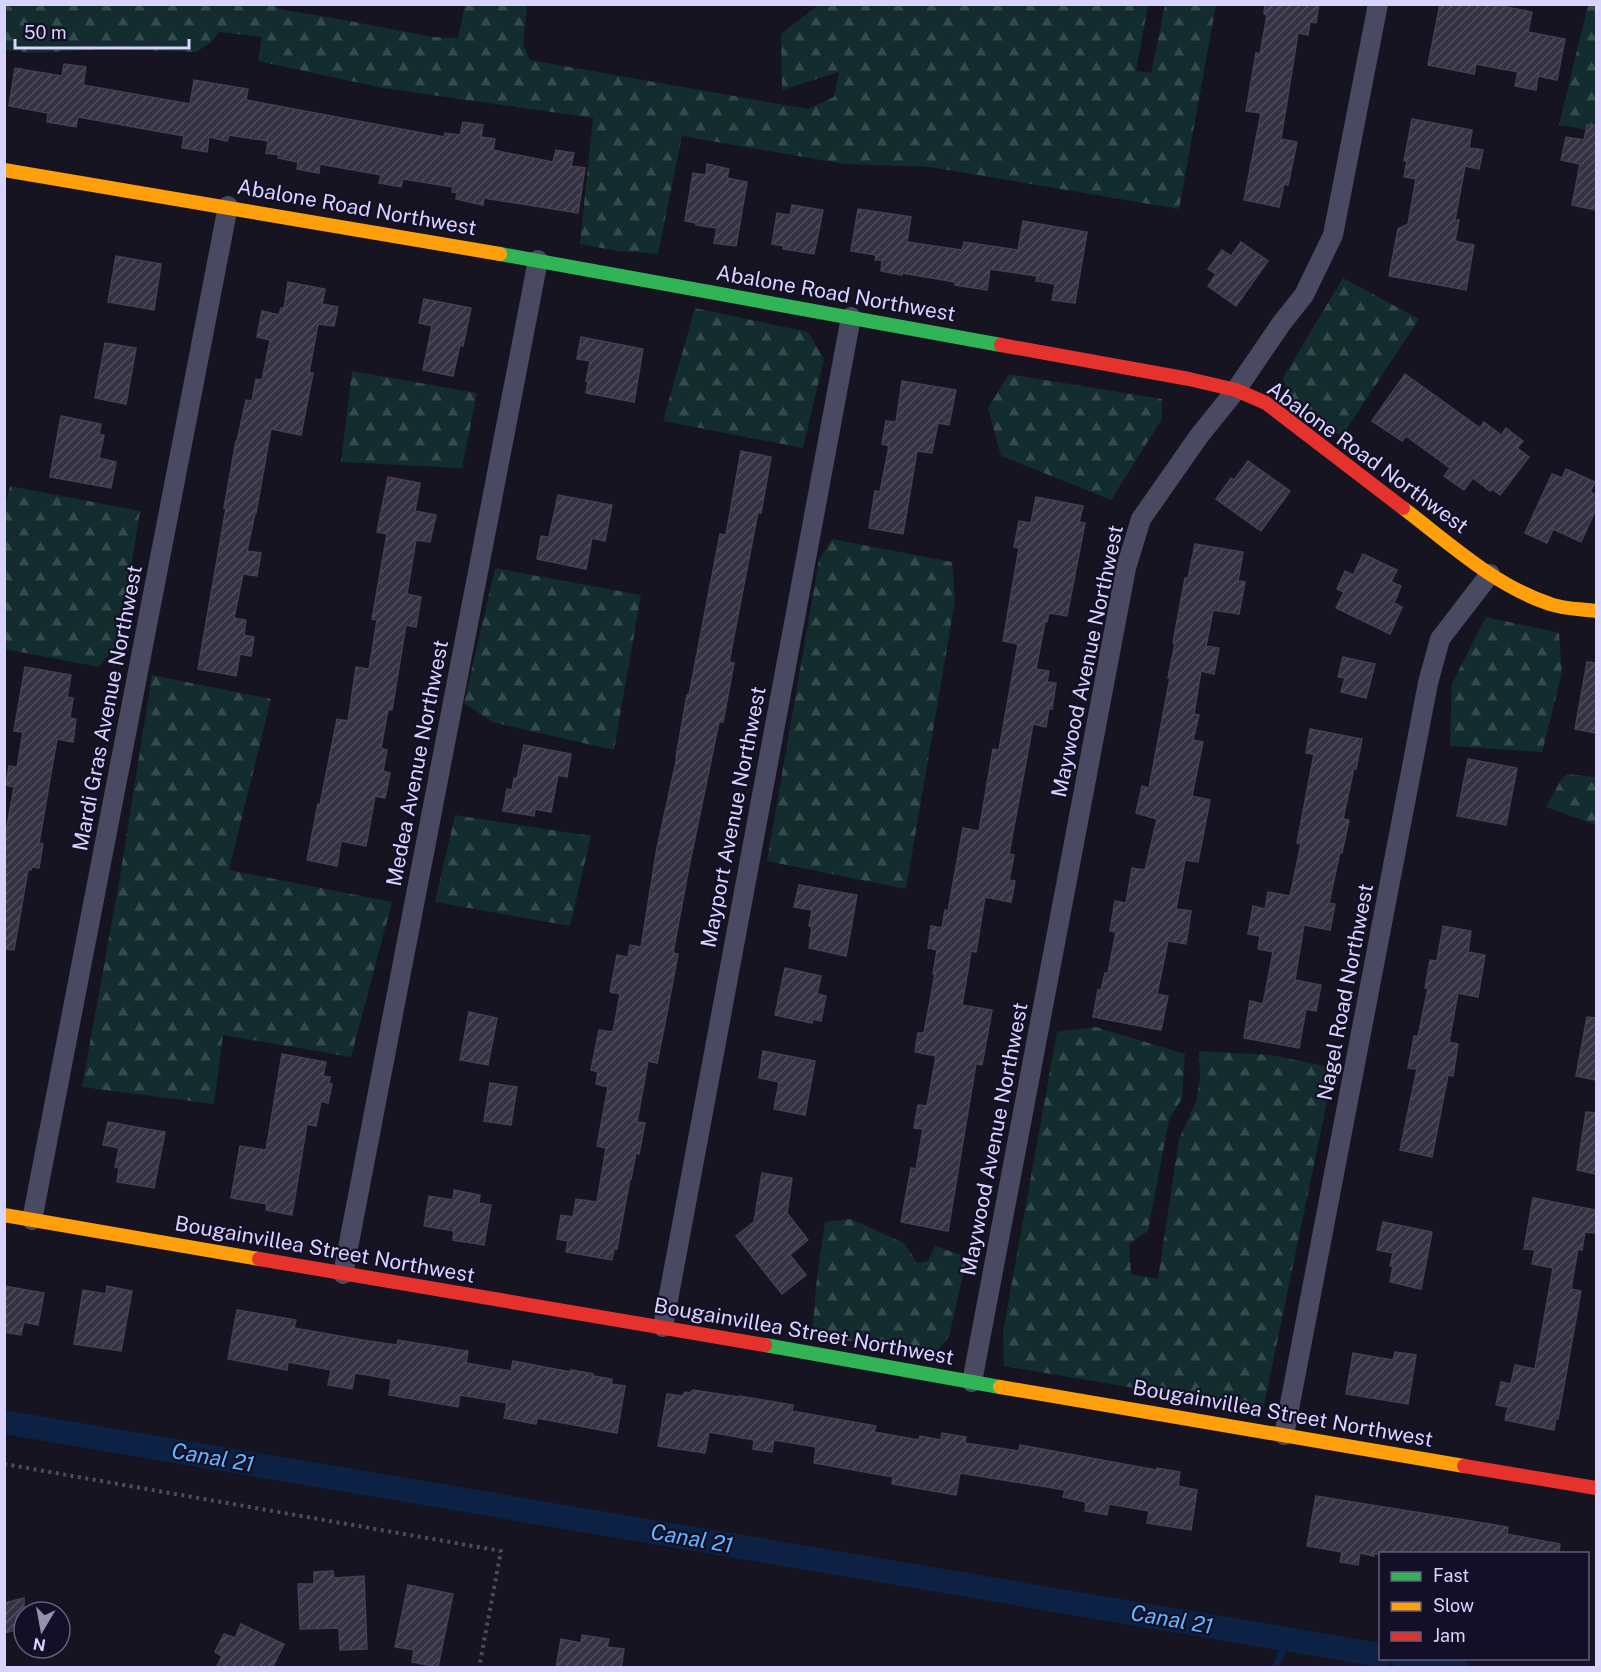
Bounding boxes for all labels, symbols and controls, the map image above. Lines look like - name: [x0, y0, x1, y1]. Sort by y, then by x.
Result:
- scale bar: [15, 12, 189, 50]
- text: 50 m: [24, 22, 67, 43]
- street label: Abalone Road Northwest: [235, 174, 479, 240]
- street label: Abalone Road Northwest: [714, 260, 958, 326]
- street label: Abalone Road Northwest: [1263, 376, 1473, 538]
- street label: Maywood Avenue Northwest: [1046, 523, 1128, 799]
- street label: Mardi Gras Avenue Northwest: [67, 563, 147, 853]
- street label: Medea Avenue Northwest: [381, 638, 453, 888]
- street label: Mayport Avenue Northwest: [695, 684, 771, 950]
- street label: Nagel Road Northwest: [1312, 882, 1378, 1102]
- street label: Maywood Avenue Northwest: [955, 1000, 1033, 1278]
- street label: Bougainvillea Street Northwest: [173, 1210, 477, 1288]
- street label: Bougainvillea Street Northwest: [652, 1292, 956, 1370]
- street label: Bougainvillea Street Northwest: [1131, 1374, 1435, 1452]
- water label: Canal 21: [170, 1437, 256, 1477]
- water label: Canal 21: [649, 1518, 735, 1558]
- legend: [1379, 1552, 1589, 1660]
- text: Fast: [1433, 1565, 1469, 1586]
- text: Slow: [1433, 1595, 1474, 1616]
- water label: Canal 21: [1129, 1599, 1215, 1639]
- north arrow: [12, 1600, 72, 1660]
- text: Jam: [1433, 1625, 1466, 1646]
- text: N: [32, 1634, 47, 1655]

